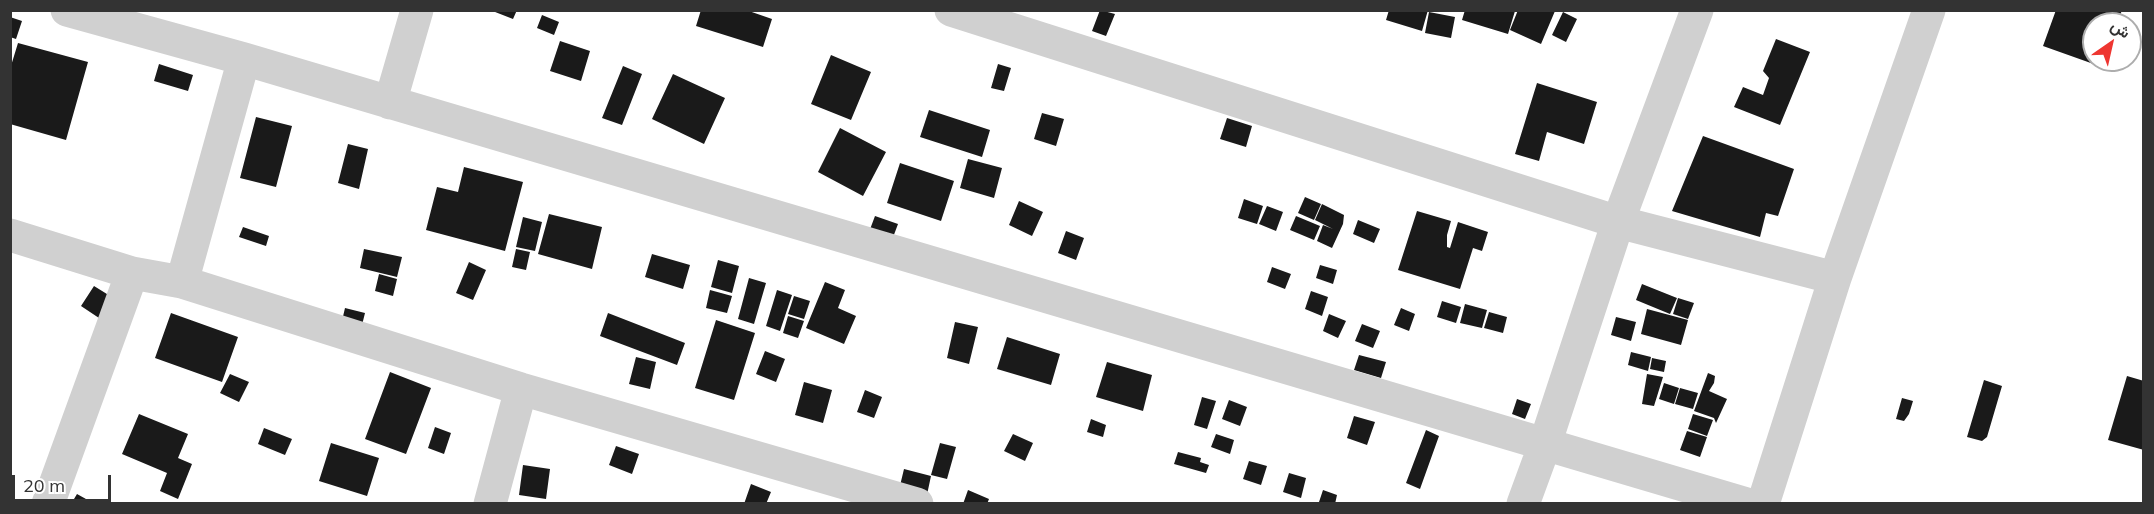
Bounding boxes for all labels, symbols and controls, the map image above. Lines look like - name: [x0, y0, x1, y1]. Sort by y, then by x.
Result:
- north arrow: [2082, 12, 2142, 72]
- text: ش: [2107, 15, 2135, 42]
- scale bar: [15, 463, 114, 501]
- text: 20 m: [23, 474, 65, 497]

